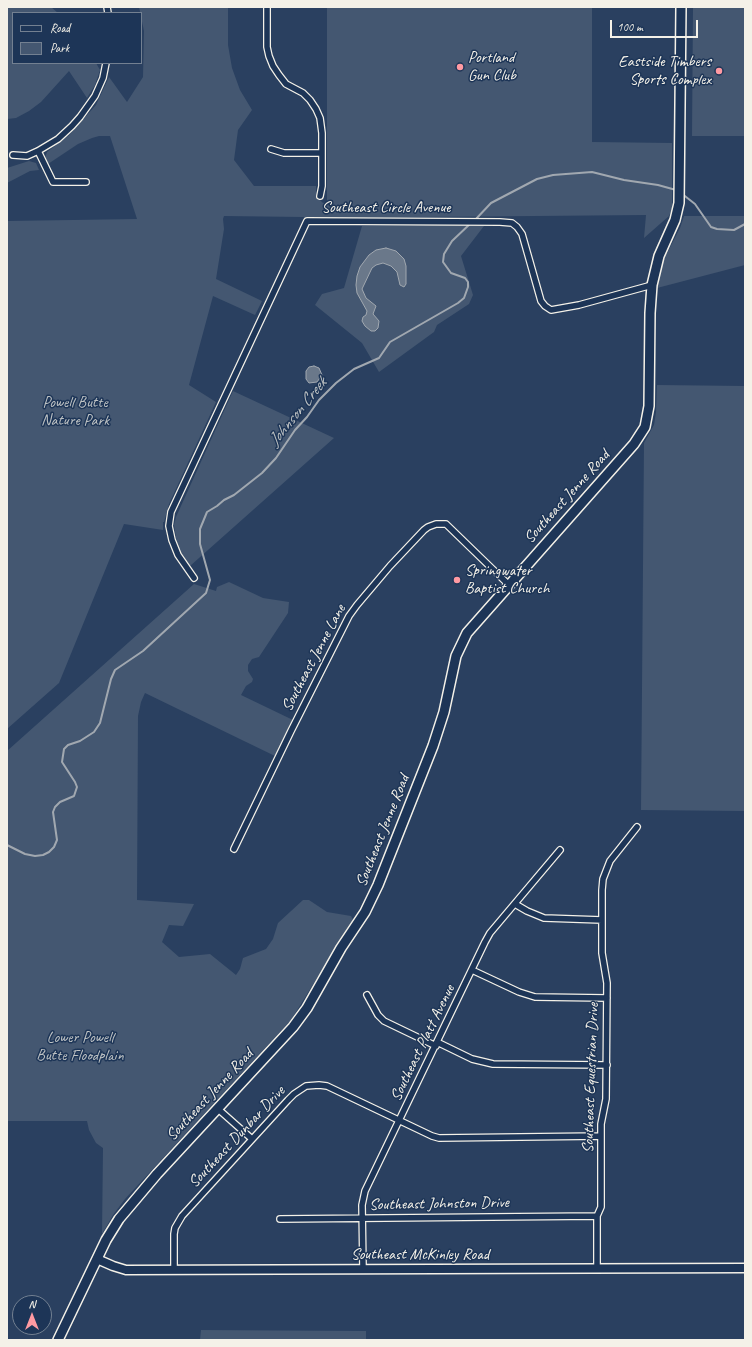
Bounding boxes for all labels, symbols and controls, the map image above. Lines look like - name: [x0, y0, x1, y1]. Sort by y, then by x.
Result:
- legend: [12, 12, 142, 64]
- scale bar: [612, 12, 700, 38]
- text: 100 m: [617, 19, 643, 35]
- text: Road: [50, 20, 70, 36]
- text: Park: [50, 40, 69, 56]
- place label: Portland Gun Club: [468, 48, 516, 86]
- place label: Eastside Timbers Sports Complex: [618, 52, 711, 90]
- marker: Portland Gun Club: [455, 62, 465, 72]
- marker: Eastside Timbers Sports Complex: [714, 66, 724, 76]
- street label: Southeast Circle Avenue: [321, 198, 451, 218]
- water label: Johnson Creek: [264, 374, 332, 450]
- park label: Powell Butte Nature Park: [41, 393, 109, 431]
- street label: Southeast Jenne Road: [520, 446, 614, 548]
- place label: Springwater Baptist Church: [465, 561, 549, 599]
- marker: Springwater Baptist Church: [452, 575, 462, 585]
- street label: Southeast Jenne Lane: [278, 601, 350, 715]
- street label: Southeast Jenne Road: [352, 772, 414, 890]
- street label: Southeast Platt Avenue: [387, 982, 459, 1104]
- street label: Southeast Equestrian Drive: [579, 1003, 603, 1153]
- park label: Lower Powell Butte Floodplain: [36, 1028, 124, 1066]
- street label: Southeast Jenne Road: [162, 1045, 258, 1145]
- street label: Southeast Dunbar Drive: [185, 1082, 289, 1192]
- street label: Southeast Johnston Drive: [369, 1193, 509, 1215]
- street label: Southeast McKinley Road: [351, 1245, 489, 1265]
- north arrow: [12, 1295, 52, 1335]
- text: N: [29, 1297, 35, 1311]

